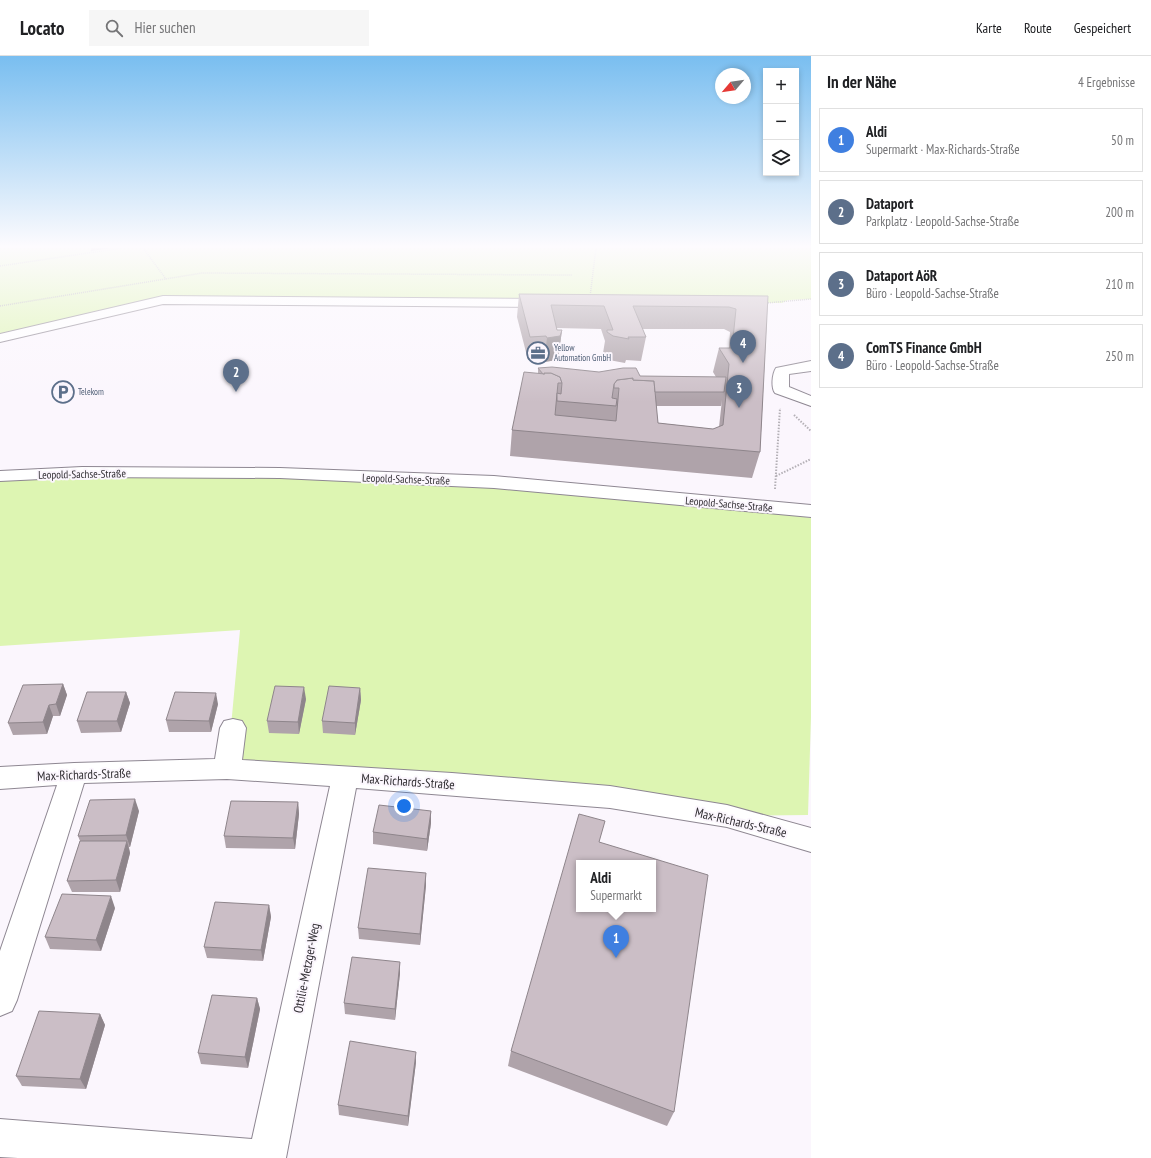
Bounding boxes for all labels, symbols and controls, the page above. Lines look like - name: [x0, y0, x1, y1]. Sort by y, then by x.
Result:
- search box: [89, 10, 369, 46]
- text: Locato: [20, 16, 65, 40]
- icon: search: [103, 17, 125, 39]
- text: Hier suchen: [135, 18, 196, 37]
- text: Karte: [976, 19, 1002, 37]
- text: Route: [1024, 19, 1052, 37]
- text: Gespeichert: [1074, 19, 1131, 37]
- north arrow: [715, 68, 751, 104]
- map controls: [763, 68, 799, 176]
- button: +: [763, 68, 799, 104]
- text: In der Nähe: [827, 71, 897, 93]
- text: 4 Ergebnisse: [1078, 74, 1135, 91]
- button: −: [763, 104, 799, 140]
- text: Aldi: [866, 122, 887, 141]
- text: 1: [838, 132, 844, 149]
- text: 50 m: [1111, 132, 1134, 149]
- button: layers: [763, 140, 799, 176]
- text: Supermarkt · Max-Richards-Straße: [866, 141, 1020, 158]
- text: Dataport: [866, 194, 913, 213]
- text: 2: [838, 204, 844, 221]
- text: 200 m: [1105, 204, 1134, 221]
- text: Parkplatz · Leopold-Sachse-Straße: [866, 213, 1019, 230]
- text: Dataport AöR: [866, 266, 937, 285]
- text: 3: [838, 276, 844, 293]
- text: 210 m: [1105, 276, 1134, 293]
- text: Büro · Leopold-Sachse-Straße: [866, 285, 999, 302]
- pin: 4: [730, 330, 756, 363]
- text: ComTS Finance GmbH: [866, 338, 982, 357]
- office icon: Yellow Automation GmbH: [525, 340, 551, 366]
- place label: Yellow Automation GmbH: [554, 342, 611, 363]
- text: 4: [838, 348, 844, 365]
- text: 250 m: [1105, 348, 1134, 365]
- text: Büro · Leopold-Sachse-Straße: [866, 357, 999, 374]
- pin: 2: [223, 359, 249, 392]
- pin: 3: [726, 375, 752, 408]
- parking icon: Telekom: [50, 379, 76, 405]
- place label: Telekom: [78, 386, 104, 397]
- street label: Leopold-Sachse-Straße: [38, 466, 126, 482]
- street label: Leopold-Sachse-Straße: [362, 470, 451, 488]
- street label: Leopold-Sachse-Straße: [685, 493, 774, 515]
- street label: Max-Richards-Straße: [37, 764, 131, 785]
- street label: Max-Richards-Straße: [361, 770, 455, 793]
- your location: [394, 796, 414, 816]
- street label: Max-Richards-Straße: [693, 804, 788, 841]
- popup: [576, 860, 656, 912]
- text: Aldi: [590, 868, 611, 887]
- text: Supermarkt: [590, 887, 642, 904]
- street label: Ottilie-Metzger-Weg: [289, 922, 324, 1015]
- pin: 1: [603, 925, 629, 958]

